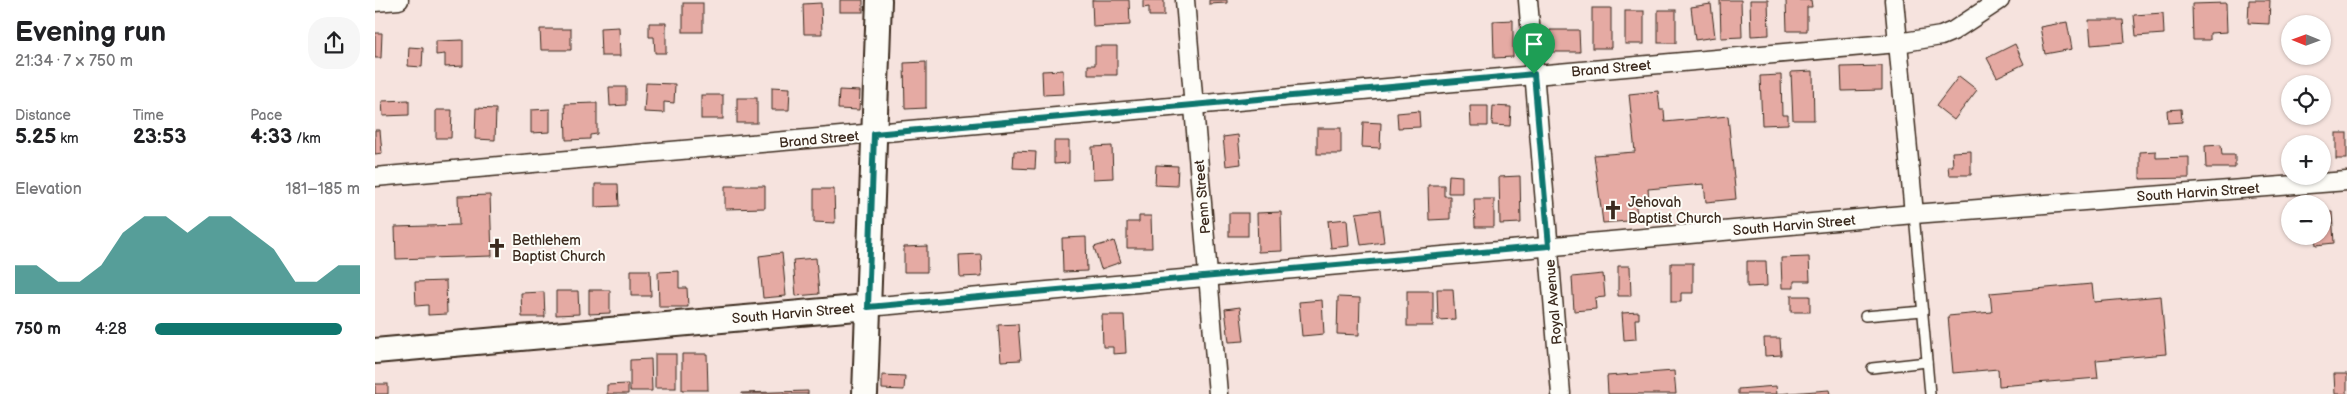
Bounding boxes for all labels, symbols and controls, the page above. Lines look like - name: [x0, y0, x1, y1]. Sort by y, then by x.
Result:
- north arrow: [2281, 15, 2331, 65]
- map controls: [2281, 15, 2331, 245]
- text: Evening run: [15, 16, 166, 49]
- button: share: [308, 17, 360, 69]
- pin: [1513, 23, 1555, 74]
- icon: arrive: [1520, 30, 1548, 58]
- text: 21:34 · 7 × 750 m: [15, 52, 133, 71]
- street label: Brand Street: [1570, 56, 1652, 80]
- button: locate: [2281, 75, 2331, 125]
- text: Distance: [15, 107, 71, 124]
- text: Time: [133, 107, 164, 124]
- text: Pace: [250, 107, 282, 124]
- text: 5.25: [15, 124, 56, 149]
- text: 23:53: [133, 124, 186, 149]
- text: 4:33: [250, 124, 292, 149]
- street label: Brand Street: [778, 127, 860, 151]
- text: km: [56, 130, 79, 147]
- text: /km: [292, 130, 321, 147]
- button: +: [2281, 135, 2331, 185]
- street label: Penn Street: [1191, 159, 1214, 235]
- text: Elevation: [15, 180, 82, 199]
- text: 181–185 m: [286, 180, 360, 199]
- street label: South Harvin Street: [2136, 180, 2261, 205]
- place label: Jehovah Baptist Church: [1628, 194, 1722, 227]
- button: −: [2281, 195, 2331, 245]
- church icon: Jehovah Baptist Church: [1602, 199, 1624, 221]
- street label: South Harvin Street: [1732, 212, 1857, 239]
- place label: Bethlehem Baptist Church: [512, 232, 606, 265]
- church icon: Bethlehem Baptist Church: [486, 237, 508, 259]
- street label: Royal Avenue: [1541, 259, 1566, 345]
- street label: South Harvin Street: [731, 300, 856, 327]
- text: 750 m: [15, 320, 61, 339]
- text: 4:28: [95, 320, 127, 339]

